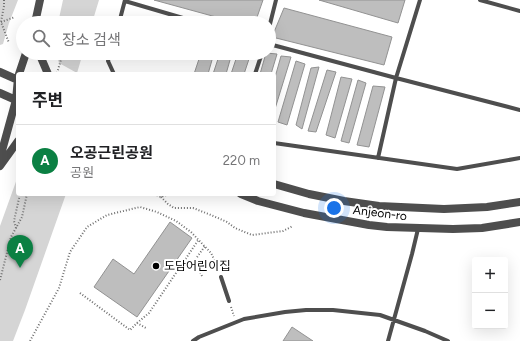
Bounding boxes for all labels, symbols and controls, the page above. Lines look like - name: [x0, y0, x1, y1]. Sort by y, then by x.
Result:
- search box: [16, 16, 276, 60]
- icon: search: [30, 27, 52, 49]
- text: 장소 검색: [62, 31, 121, 49]
- text: 주변: [32, 90, 63, 110]
- text: 오공근린공원: [70, 144, 153, 162]
- text: A: [40, 153, 50, 168]
- text: 220 m: [223, 153, 260, 168]
- text: 공원: [70, 165, 94, 180]
- your location: [324, 198, 344, 218]
- street label: Anjeon-ro: [352, 203, 408, 223]
- pin: A: [7, 235, 33, 268]
- map controls: [472, 257, 508, 329]
- button: +: [472, 257, 508, 293]
- place label: 도담어린이집: [164, 259, 230, 273]
- marker: 도담어린이집: [151, 261, 161, 271]
- button: −: [472, 293, 508, 329]

